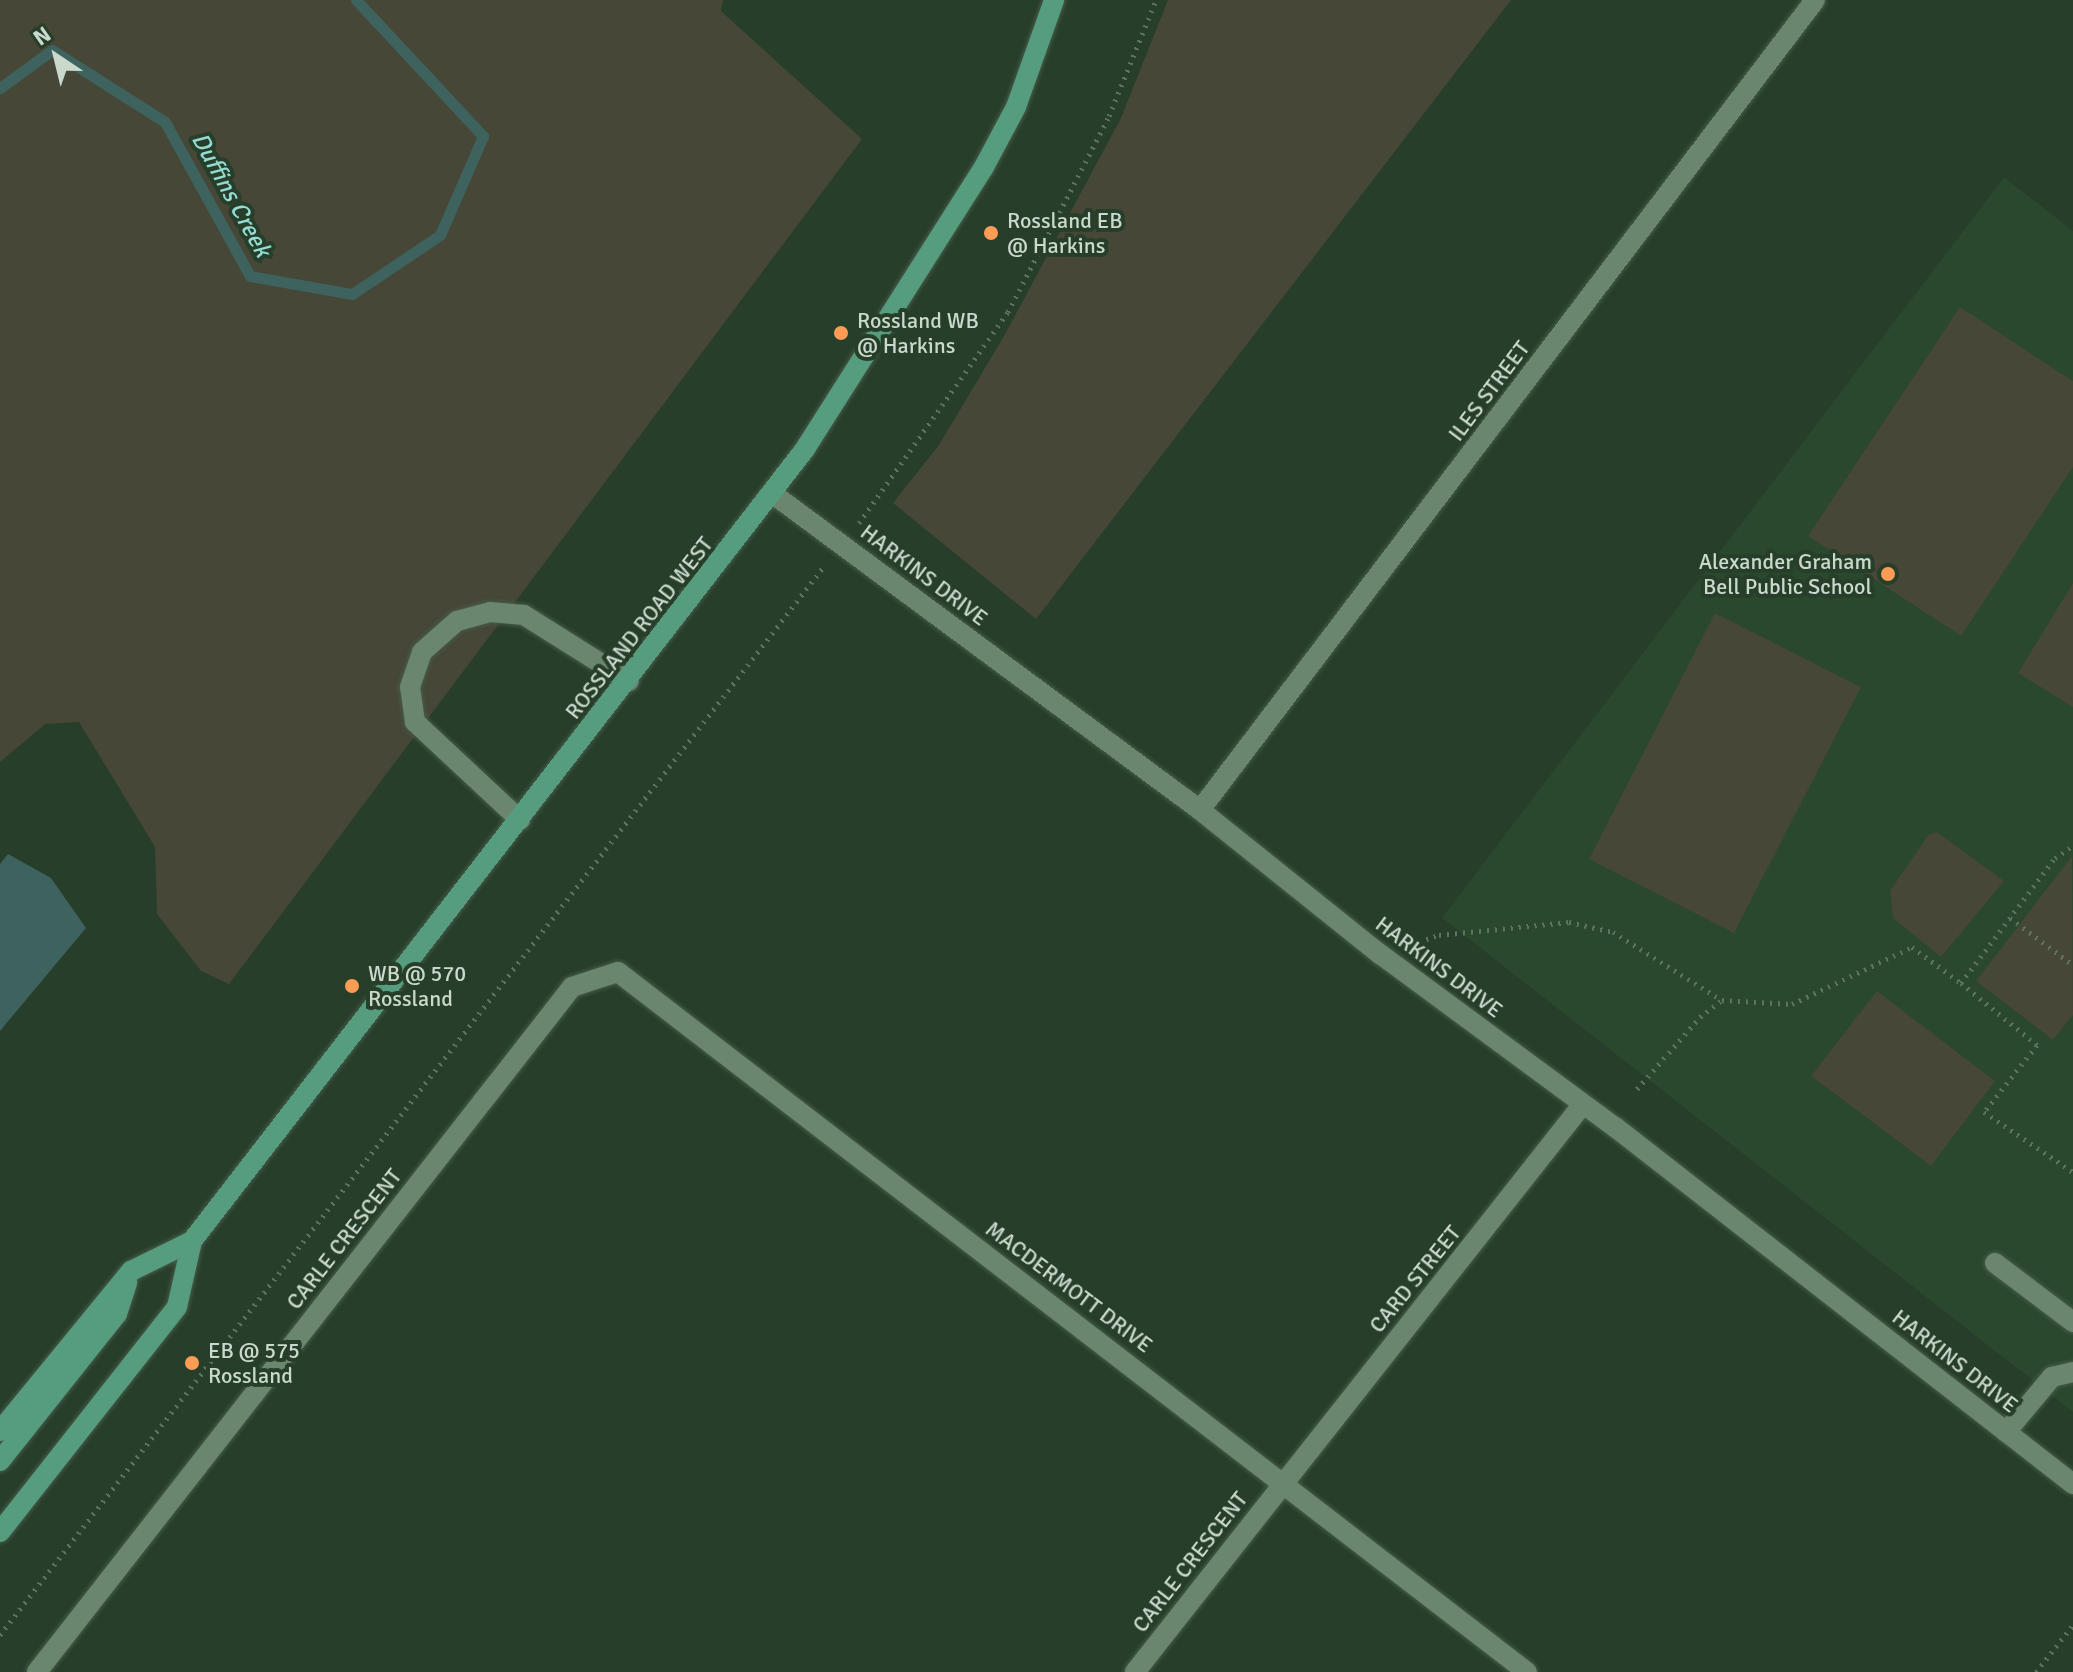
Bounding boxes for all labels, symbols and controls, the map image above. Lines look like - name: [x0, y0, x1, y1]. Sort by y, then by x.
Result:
- north arrow: [16, 16, 96, 96]
- text: N: [28, 20, 56, 51]
- water label: Duffins Creek: [185, 128, 277, 262]
- place label: Rossland EB @ Harkins: [1007, 207, 1123, 258]
- marker: Rossland EB @ Harkins: [982, 224, 1000, 242]
- place label: Rossland WB @ Harkins: [857, 307, 979, 358]
- marker: Rossland WB @ Harkins: [832, 324, 850, 342]
- street label: ILES STREET: [1443, 336, 1535, 446]
- street label: HARKINS DRIVE: [855, 519, 993, 631]
- street label: ROSSLAND ROAD WEST: [560, 532, 718, 724]
- place label: Alexander Graham Bell Public School: [1699, 548, 1872, 600]
- marker: Alexander Graham Bell Public School: [1879, 565, 1897, 583]
- street label: HARKINS DRIVE: [1370, 911, 1508, 1023]
- place label: WB @ 570 Rossland: [368, 960, 466, 1012]
- marker: WB @ 570 Rossland: [343, 977, 361, 995]
- street label: CARLE CRESCENT: [281, 1163, 407, 1315]
- street label: MACDERMOTT DRIVE: [980, 1216, 1158, 1358]
- street label: CARD STREET: [1364, 1220, 1466, 1338]
- street label: HARKINS DRIVE: [1887, 1304, 2023, 1418]
- place label: EB @ 575 Rossland: [208, 1337, 300, 1388]
- marker: EB @ 575 Rossland: [183, 1354, 201, 1372]
- street label: CARLE CRESCENT: [1127, 1486, 1253, 1638]

